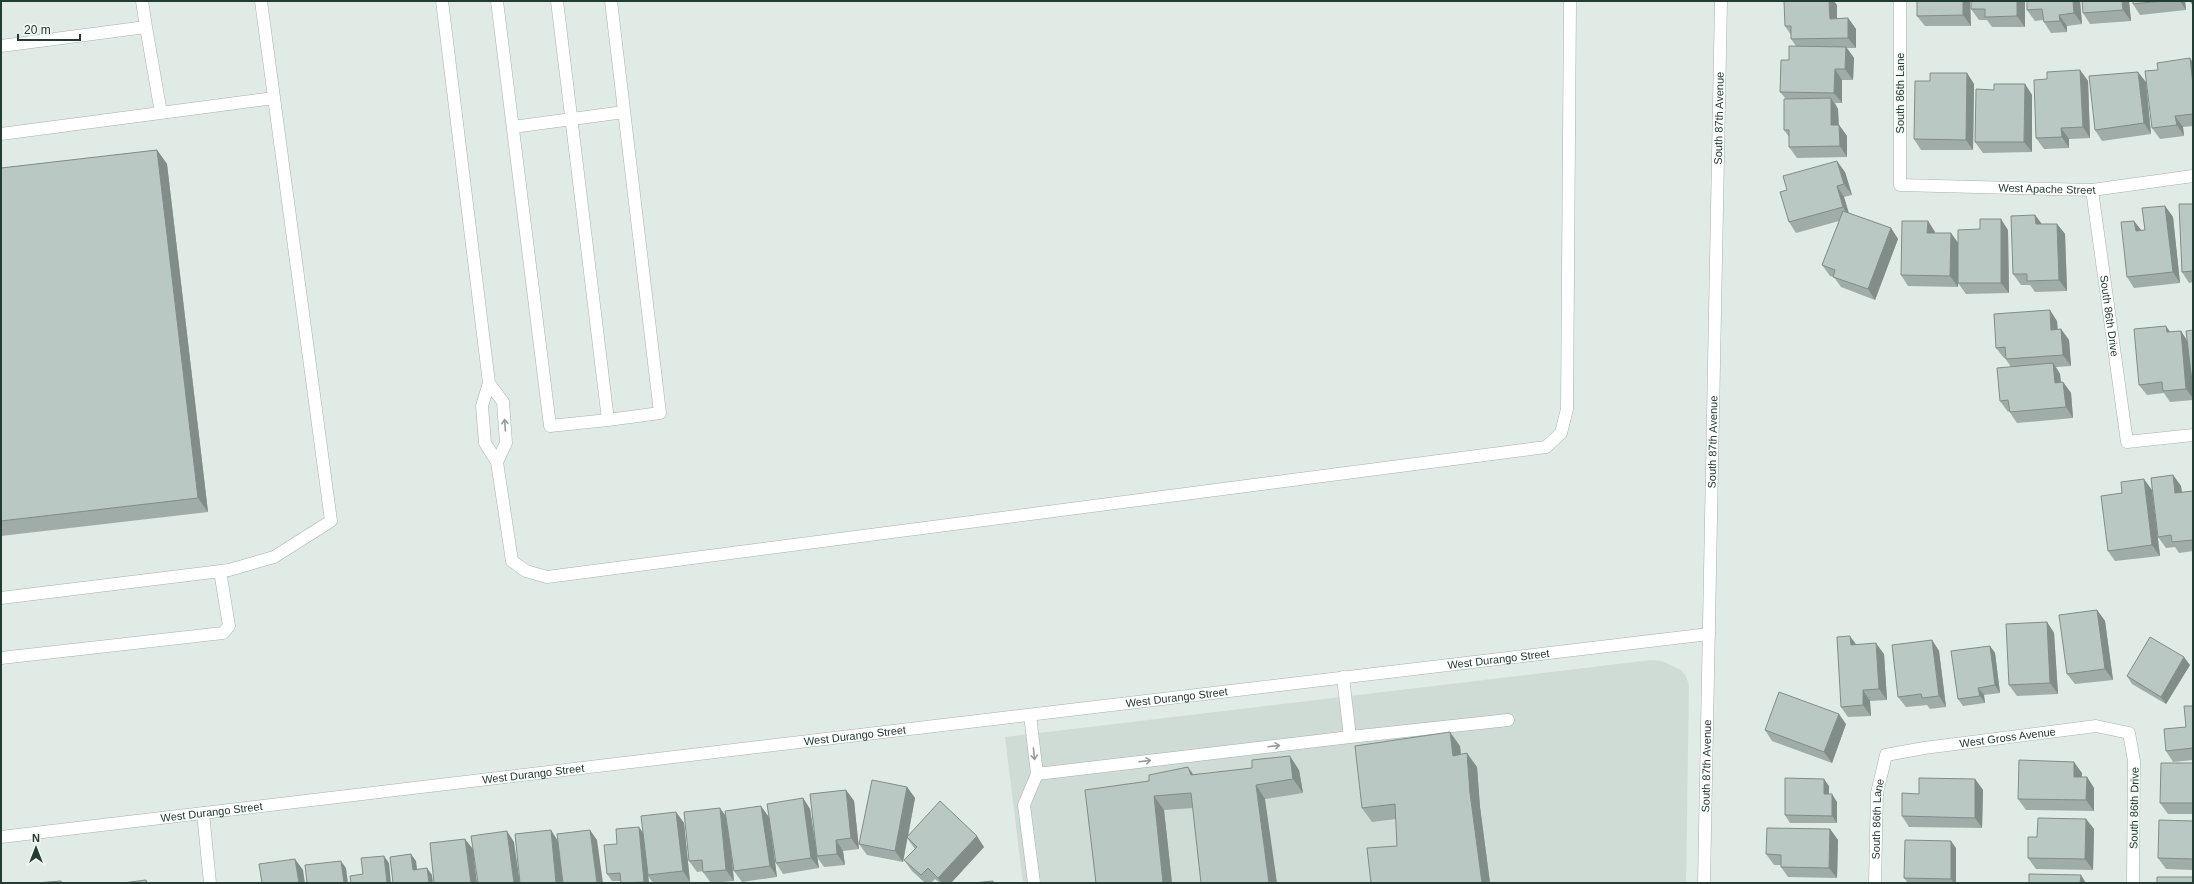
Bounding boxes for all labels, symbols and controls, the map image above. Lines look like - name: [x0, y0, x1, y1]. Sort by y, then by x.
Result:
- scale bar: [18, 16, 80, 42]
- text: 20 m: [24, 23, 51, 37]
- street label: South 86th Lane: [1894, 53, 1906, 133]
- street label: South 87th Avenue: [1712, 72, 1726, 165]
- street label: West Apache Street: [1998, 182, 2096, 196]
- street label: South 86th Drive: [2098, 274, 2121, 357]
- street label: South 87th Avenue: [1706, 396, 1719, 489]
- one-way arrow: [501, 419, 508, 432]
- street label: West Durango Street: [1447, 647, 1550, 671]
- street label: West Durango Street: [1125, 685, 1228, 709]
- street label: South 87th Avenue: [1699, 719, 1713, 813]
- street label: West Durango Street: [803, 723, 907, 748]
- street label: West Gross Avenue: [1959, 725, 2056, 749]
- one-way arrow: [1267, 742, 1280, 750]
- one-way arrow: [1031, 747, 1038, 760]
- one-way arrow: [1138, 757, 1151, 765]
- street label: West Durango Street: [482, 762, 585, 786]
- street label: South 86th Drive: [2127, 767, 2141, 849]
- street label: South 86th Lane: [1870, 778, 1886, 860]
- street label: West Durango Street: [160, 800, 263, 824]
- north arrow: [16, 828, 56, 868]
- text: N: [32, 832, 40, 844]

